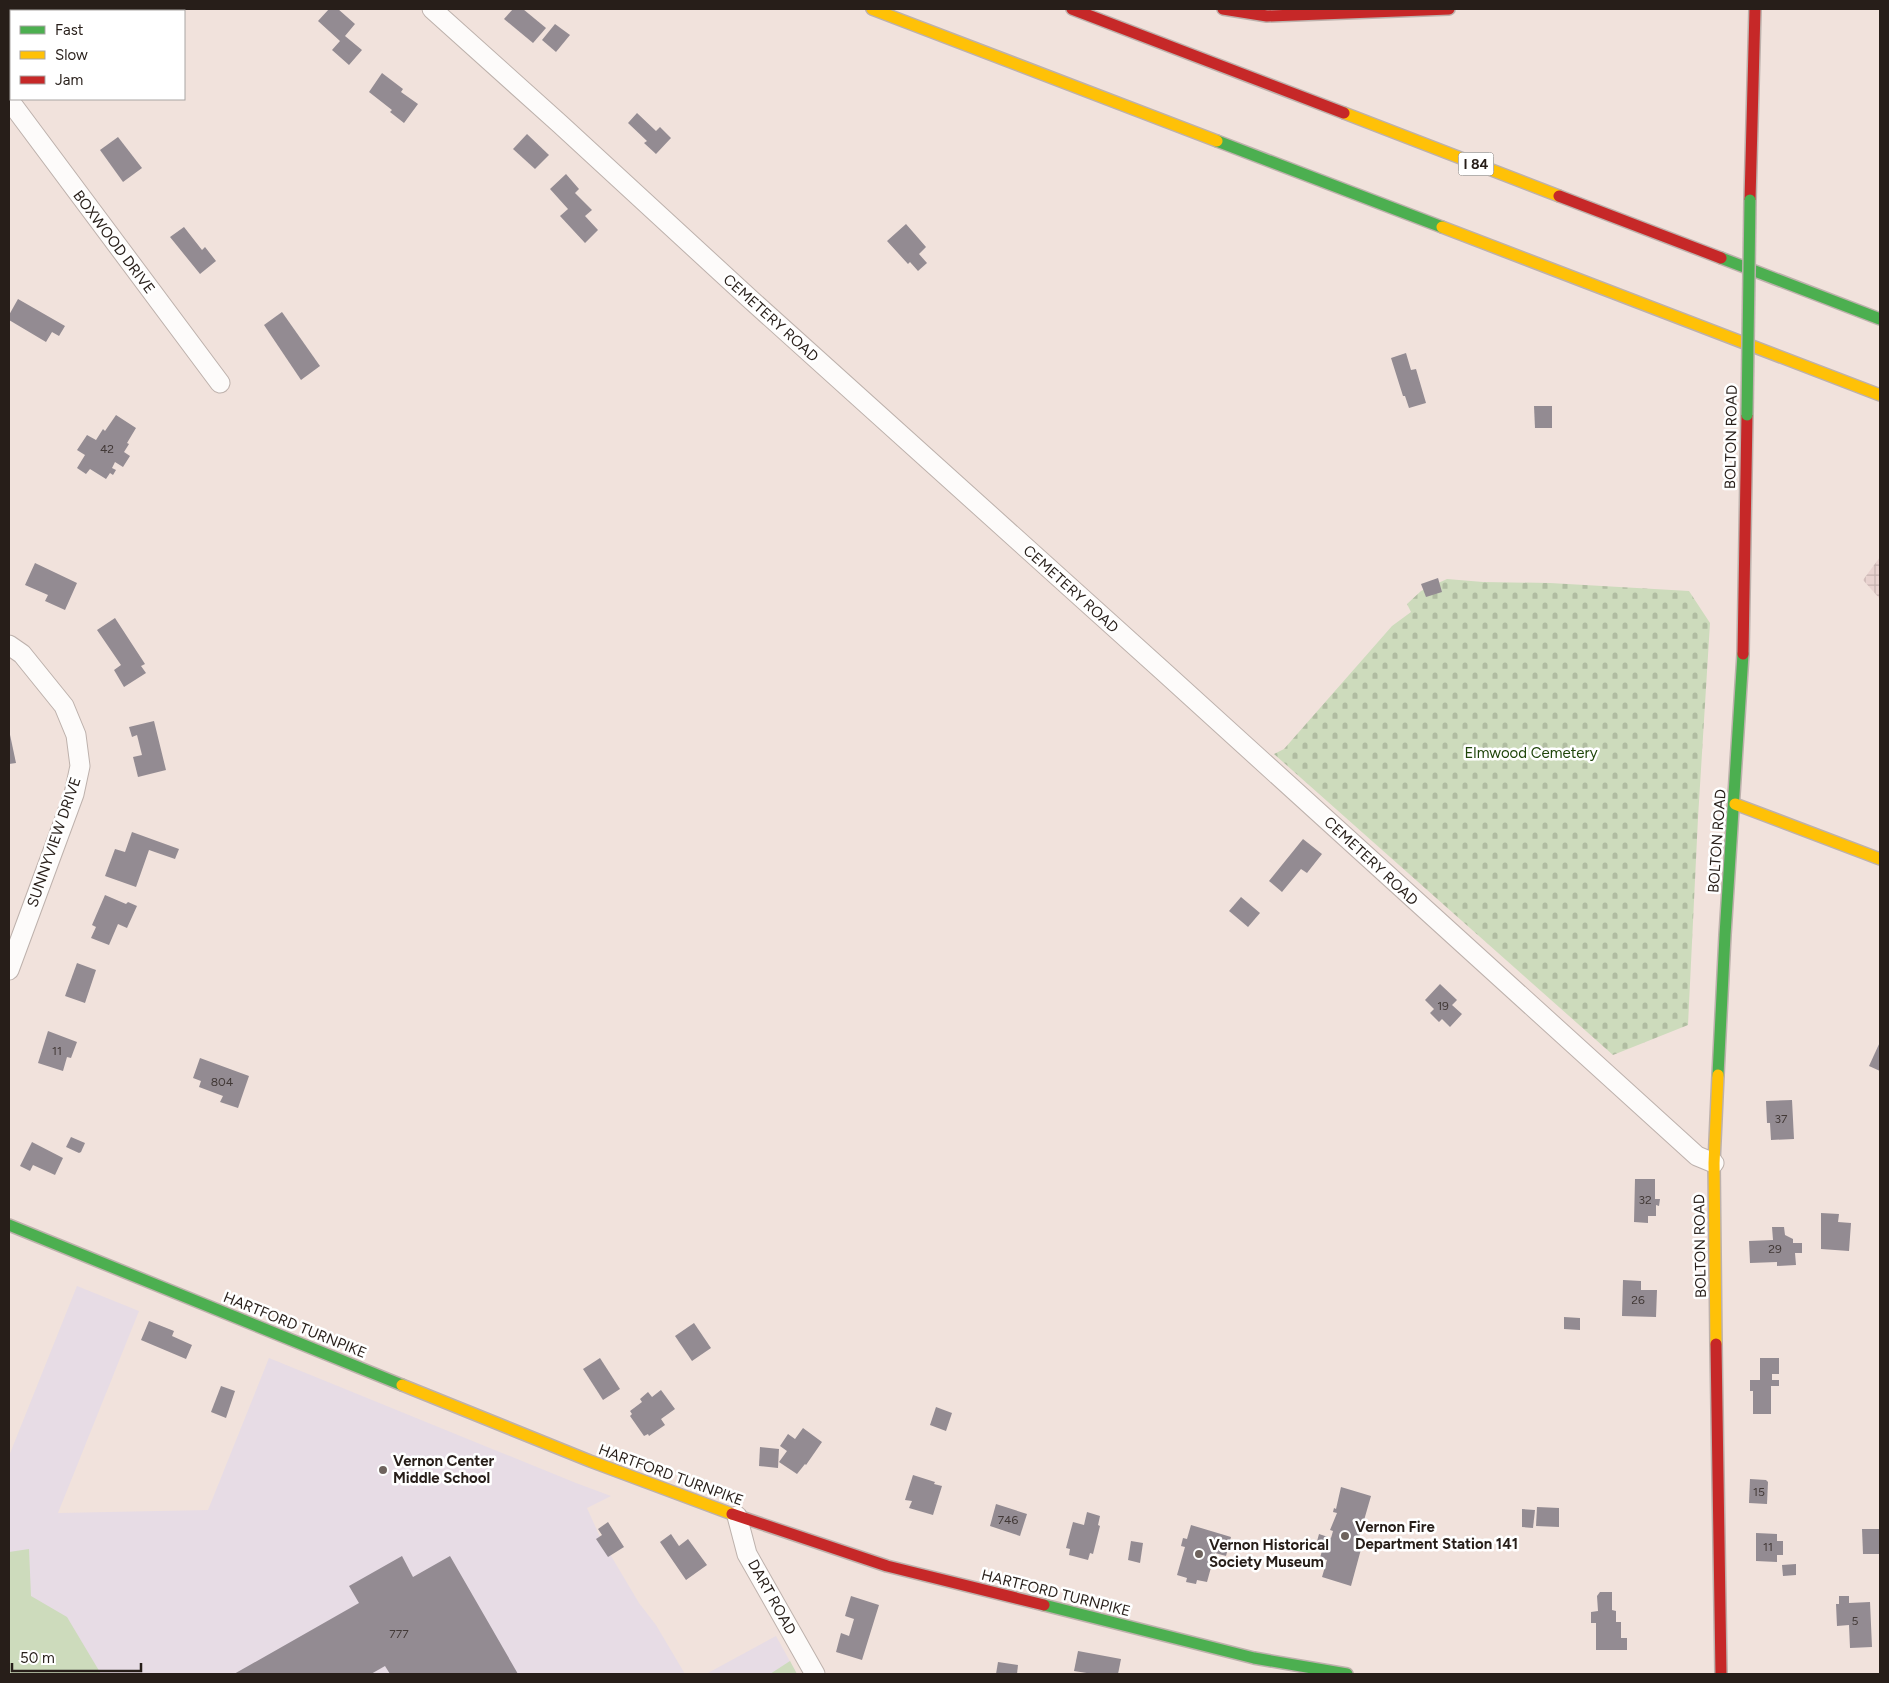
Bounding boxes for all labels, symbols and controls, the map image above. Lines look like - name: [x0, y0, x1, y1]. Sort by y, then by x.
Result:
- legend: [10, 10, 185, 100]
- text: Fast: [55, 21, 84, 39]
- text: Slow: [55, 46, 88, 64]
- text: Jam: [55, 71, 83, 89]
- road number: I 84: [1458, 152, 1494, 175]
- street label: BOXWOOD DRIVE: [69, 187, 159, 297]
- street label: CEMETERY ROAD: [720, 270, 822, 366]
- street label: BOLTON ROAD: [1721, 385, 1741, 489]
- house number: 42: [100, 442, 114, 456]
- street label: CEMETERY ROAD: [1020, 541, 1122, 637]
- park label: Elmwood Cemetery: [1464, 744, 1598, 762]
- street label: SUNNYVIEW DRIVE: [23, 774, 85, 910]
- street label: BOLTON ROAD: [1704, 788, 1730, 894]
- street label: CEMETERY ROAD: [1320, 813, 1422, 909]
- house number: 19: [1437, 999, 1449, 1013]
- house number: 11: [52, 1044, 62, 1058]
- house number: 804: [211, 1075, 234, 1089]
- house number: 37: [1775, 1112, 1788, 1126]
- house number: 32: [1638, 1193, 1652, 1207]
- street label: BOLTON ROAD: [1690, 1194, 1710, 1298]
- house number: 29: [1768, 1242, 1782, 1256]
- street label: HARTFORD TURNPIKE: [221, 1288, 369, 1362]
- house number: 26: [1631, 1293, 1645, 1307]
- street label: HARTFORD TURNPIKE: [596, 1440, 746, 1510]
- place label: Vernon Center Middle School: [393, 1452, 494, 1487]
- marker: Vernon Center Middle School: [377, 1464, 389, 1476]
- house number: 15: [1753, 1485, 1765, 1499]
- house number: 746: [998, 1513, 1019, 1527]
- place label: Vernon Fire Department Station 141: [1355, 1518, 1518, 1553]
- marker: Vernon Fire Department Station 141: [1339, 1530, 1351, 1542]
- place label: Vernon Historical Society Museum: [1209, 1536, 1329, 1571]
- house number: 11: [1763, 1540, 1773, 1554]
- marker: Vernon Historical Society Museum: [1193, 1548, 1205, 1560]
- street label: DART ROAD: [744, 1556, 800, 1638]
- street label: HARTFORD TURNPIKE: [980, 1566, 1132, 1620]
- house number: 5: [1852, 1614, 1859, 1628]
- house number: 777: [389, 1627, 409, 1641]
- scale bar: [12, 1640, 141, 1672]
- text: 50 m: [20, 1649, 55, 1667]

